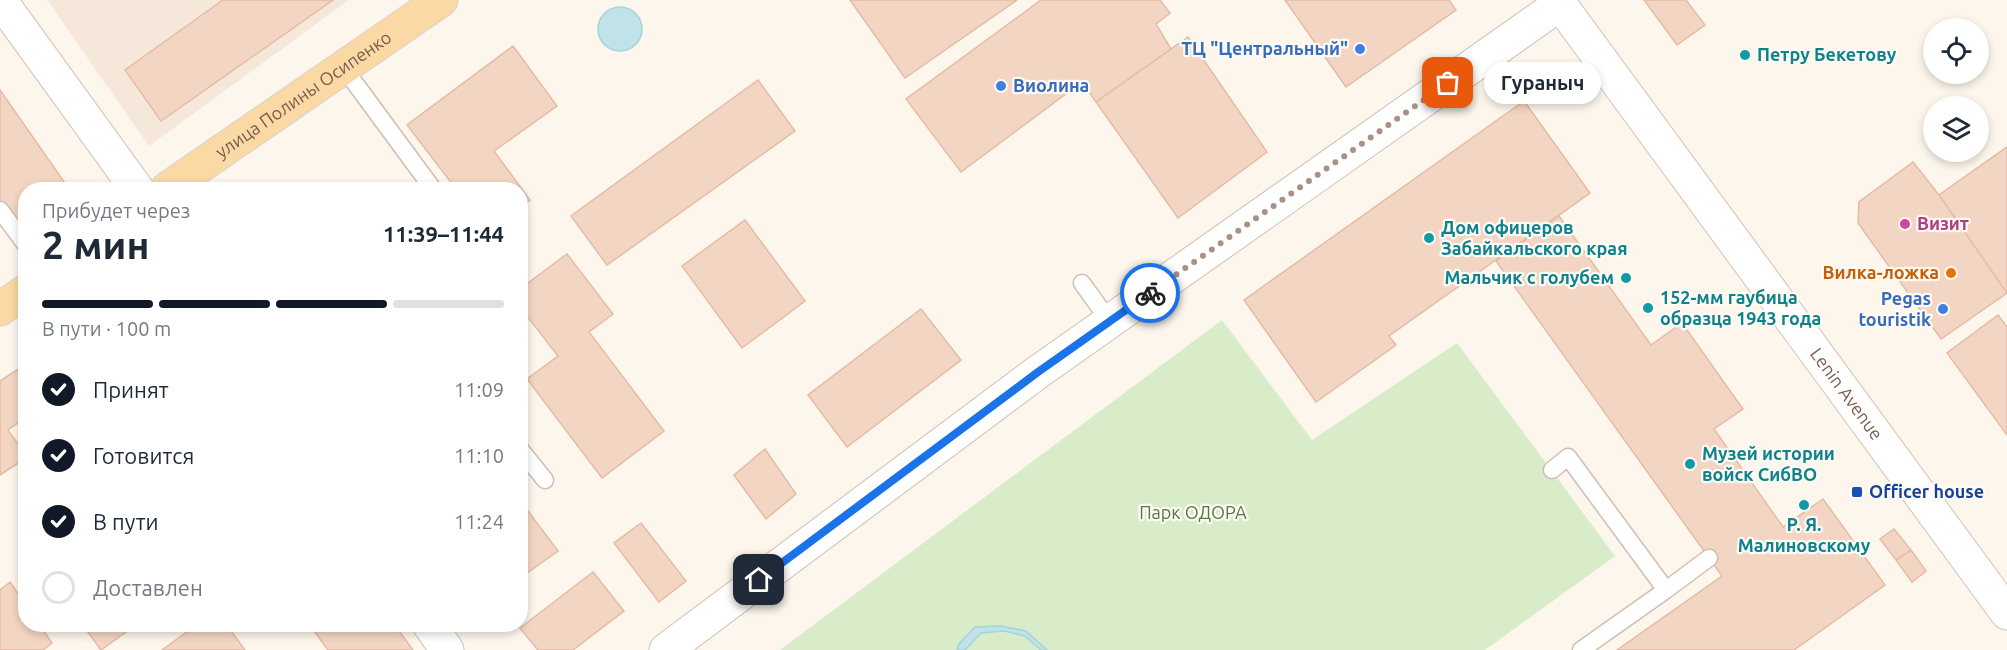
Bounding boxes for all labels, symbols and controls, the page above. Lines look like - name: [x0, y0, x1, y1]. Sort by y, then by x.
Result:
- map controls: [1923, 18, 1989, 162]
- button: locate: [1923, 18, 1989, 84]
- street label: улица Полины Осипенко: [211, 26, 395, 161]
- place label: ТЦ "Центральный": [1181, 38, 1348, 58]
- marker: ТЦ "Центральный": [1353, 42, 1367, 56]
- place label: Петру Бекетову: [1757, 44, 1897, 64]
- marker: Петру Бекетову: [1738, 48, 1752, 62]
- pin: [1422, 57, 1473, 108]
- callout: Гураныч: [1484, 62, 1601, 104]
- icon: bag: [1431, 66, 1464, 99]
- text: Гураныч: [1501, 71, 1584, 94]
- place label: Виолина: [1013, 75, 1089, 95]
- marker: Виолина: [994, 79, 1008, 93]
- button: layers: [1923, 96, 1989, 162]
- text: Прибудет через: [42, 199, 190, 222]
- place label: Визит: [1917, 213, 1969, 233]
- place label: Дом офицеров Забайкальского края: [1441, 217, 1627, 258]
- marker: Визит: [1898, 217, 1912, 231]
- text: 11:39–11:44: [383, 221, 504, 246]
- text: 2 мин: [42, 223, 150, 266]
- marker: Дом офицеров Забайкальского края: [1422, 231, 1436, 245]
- place label: Вилка-ложка: [1823, 262, 1939, 282]
- courier: [1120, 263, 1180, 323]
- marker: Вилка-ложка: [1944, 266, 1958, 280]
- place label: Мальчик с голубем: [1444, 267, 1614, 287]
- marker: Мальчик с голубем: [1619, 271, 1633, 285]
- icon: bike: [1134, 277, 1167, 310]
- place label: 152-мм гаубица образца 1943 года: [1660, 287, 1821, 328]
- place label: Pegas touristik: [1858, 288, 1931, 329]
- marker: 152-мм гаубица образца 1943 года: [1641, 301, 1655, 315]
- marker: Pegas touristik: [1936, 302, 1950, 316]
- text: В пути · 100 m: [42, 317, 171, 340]
- street label: Lenin Avenue: [1807, 344, 1887, 443]
- icon: check: [42, 373, 75, 406]
- text: Принят: [93, 377, 169, 402]
- text: 11:09: [454, 378, 504, 401]
- icon: check: [42, 439, 75, 472]
- text: Готовится: [93, 443, 194, 468]
- place label: Музей истории войск СибВО: [1702, 443, 1835, 484]
- text: 11:10: [454, 444, 504, 467]
- marker: Музей истории войск СибВО: [1683, 457, 1697, 471]
- place label: Officer house: [1869, 481, 1984, 501]
- marker: Officer house: [1850, 485, 1864, 499]
- marker: Р. Я. Малиновскому: [1797, 498, 1811, 512]
- park label: Парк ОДОРА: [1139, 502, 1247, 522]
- icon: check: [42, 505, 75, 538]
- text: В пути: [93, 509, 159, 534]
- text: 11:24: [454, 510, 504, 533]
- place label: Р. Я. Малиновскому: [1738, 514, 1871, 555]
- pin: [733, 554, 784, 605]
- icon: home: [742, 563, 775, 596]
- text: Доставлен: [93, 575, 203, 600]

